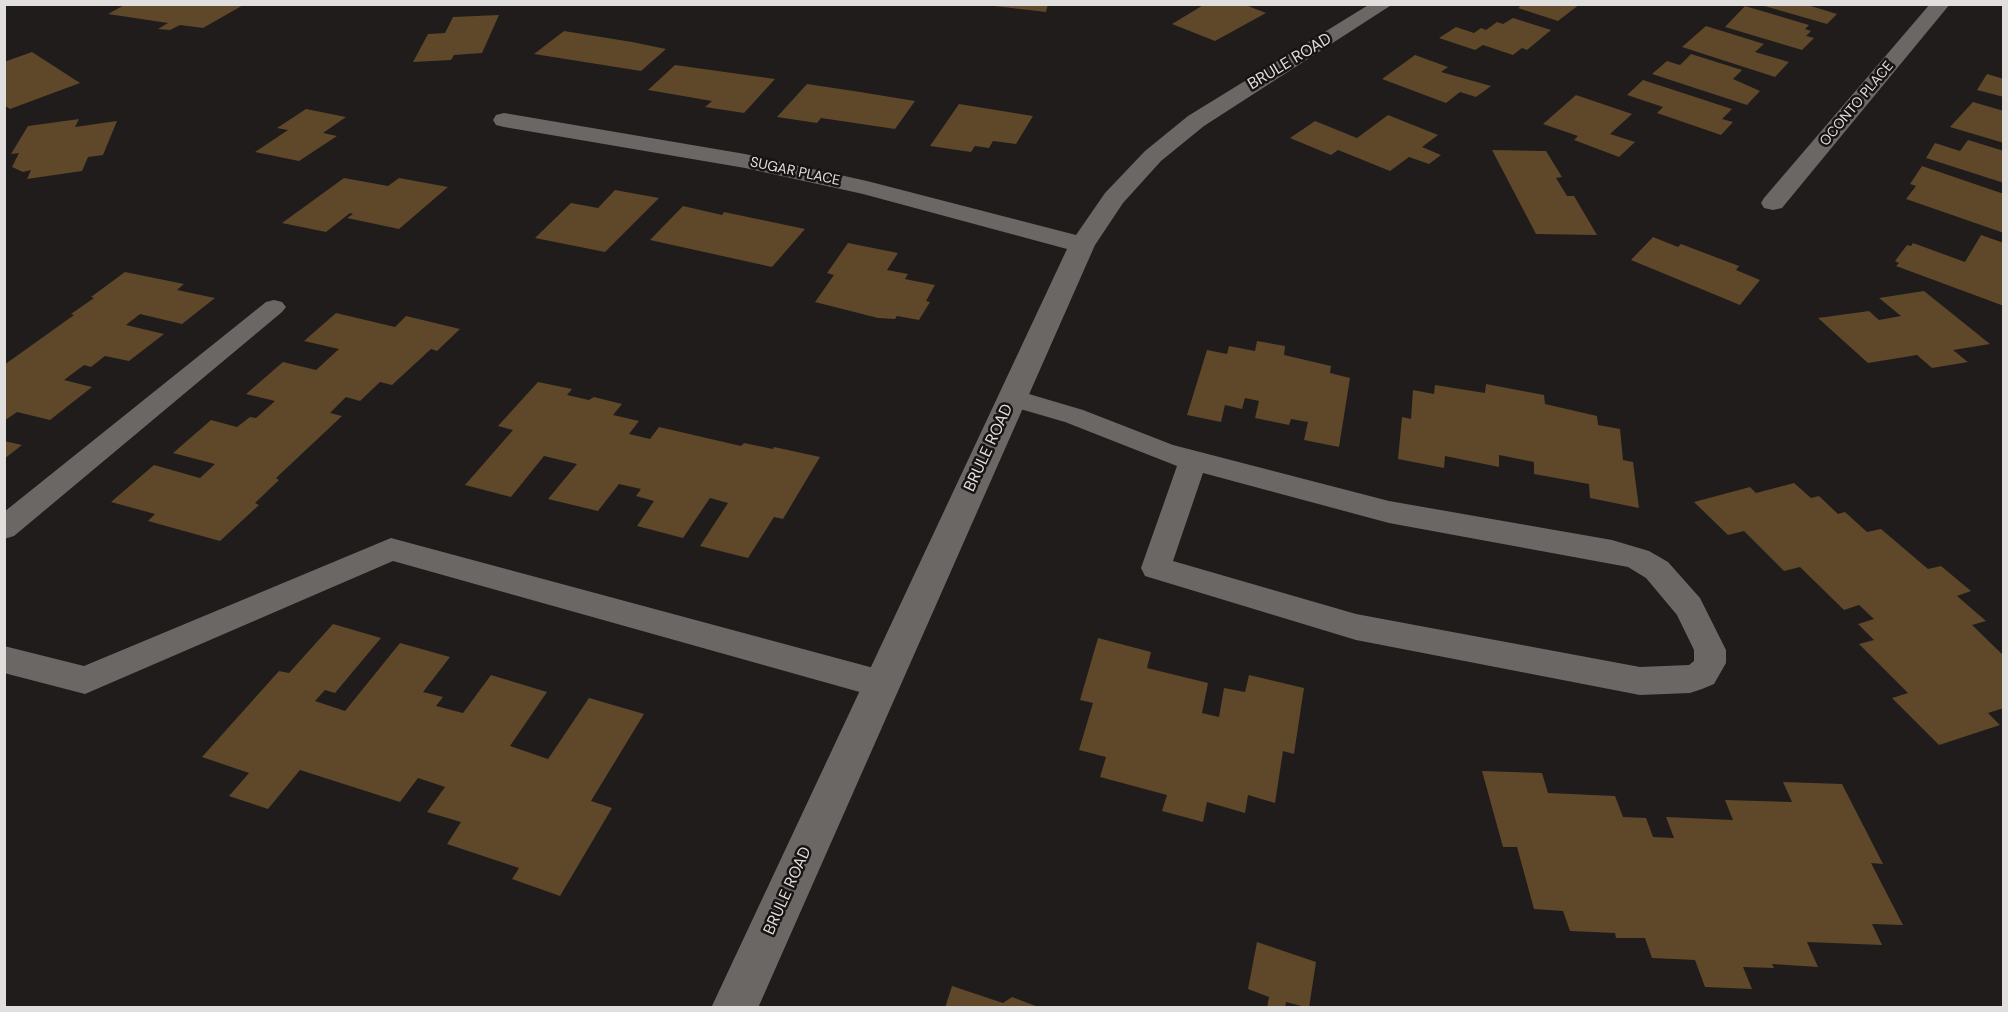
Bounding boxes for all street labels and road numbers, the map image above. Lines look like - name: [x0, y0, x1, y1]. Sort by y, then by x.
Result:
- street label: BRULE ROAD: [1245, 30, 1335, 94]
- street label: OCONTO PLACE: [1817, 58, 1897, 150]
- street label: SUGAR PLACE: [749, 154, 841, 190]
- street label: BRULE ROAD: [960, 401, 1018, 495]
- street label: BRULE ROAD: [760, 844, 816, 938]

